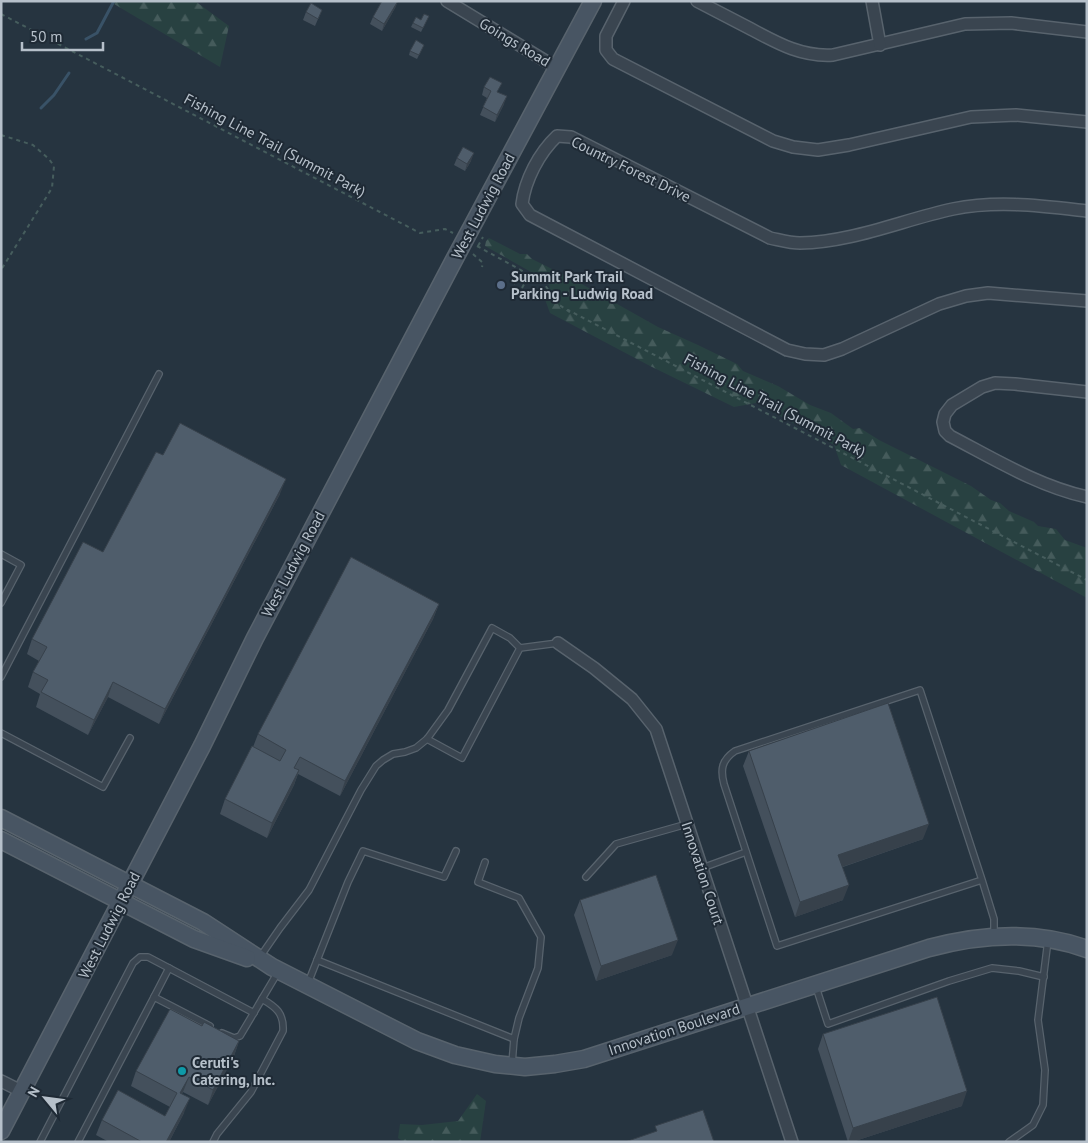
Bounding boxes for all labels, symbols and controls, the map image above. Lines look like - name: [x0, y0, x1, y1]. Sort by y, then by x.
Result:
- street label: Goings Road: [476, 13, 554, 71]
- scale bar: [22, 20, 104, 52]
- text: 50 m: [30, 27, 63, 46]
- street label: Fishing Line Trail (Summit Park): [181, 89, 369, 201]
- street label: Country Forest Drive: [568, 132, 694, 206]
- street label: West Ludwig Road: [447, 150, 519, 262]
- place label: Summit Park Trail Parking - Ludwig Road: [511, 267, 653, 303]
- marker: Summit Park Trail Parking - Ludwig Road: [495, 279, 507, 291]
- street label: Fishing Line Trail (Summit Park): [681, 349, 869, 461]
- street label: West Ludwig Road: [257, 508, 329, 620]
- street label: Innovation Court: [677, 819, 729, 927]
- street label: West Ludwig Road: [74, 868, 144, 982]
- street label: Innovation Boulevard: [606, 999, 742, 1059]
- place label: Ceruti's Catering, Inc.: [192, 1053, 275, 1089]
- marker: Ceruti's Catering, Inc.: [176, 1065, 188, 1077]
- north arrow: [20, 1073, 70, 1123]
- text: N: [24, 1083, 44, 1100]

